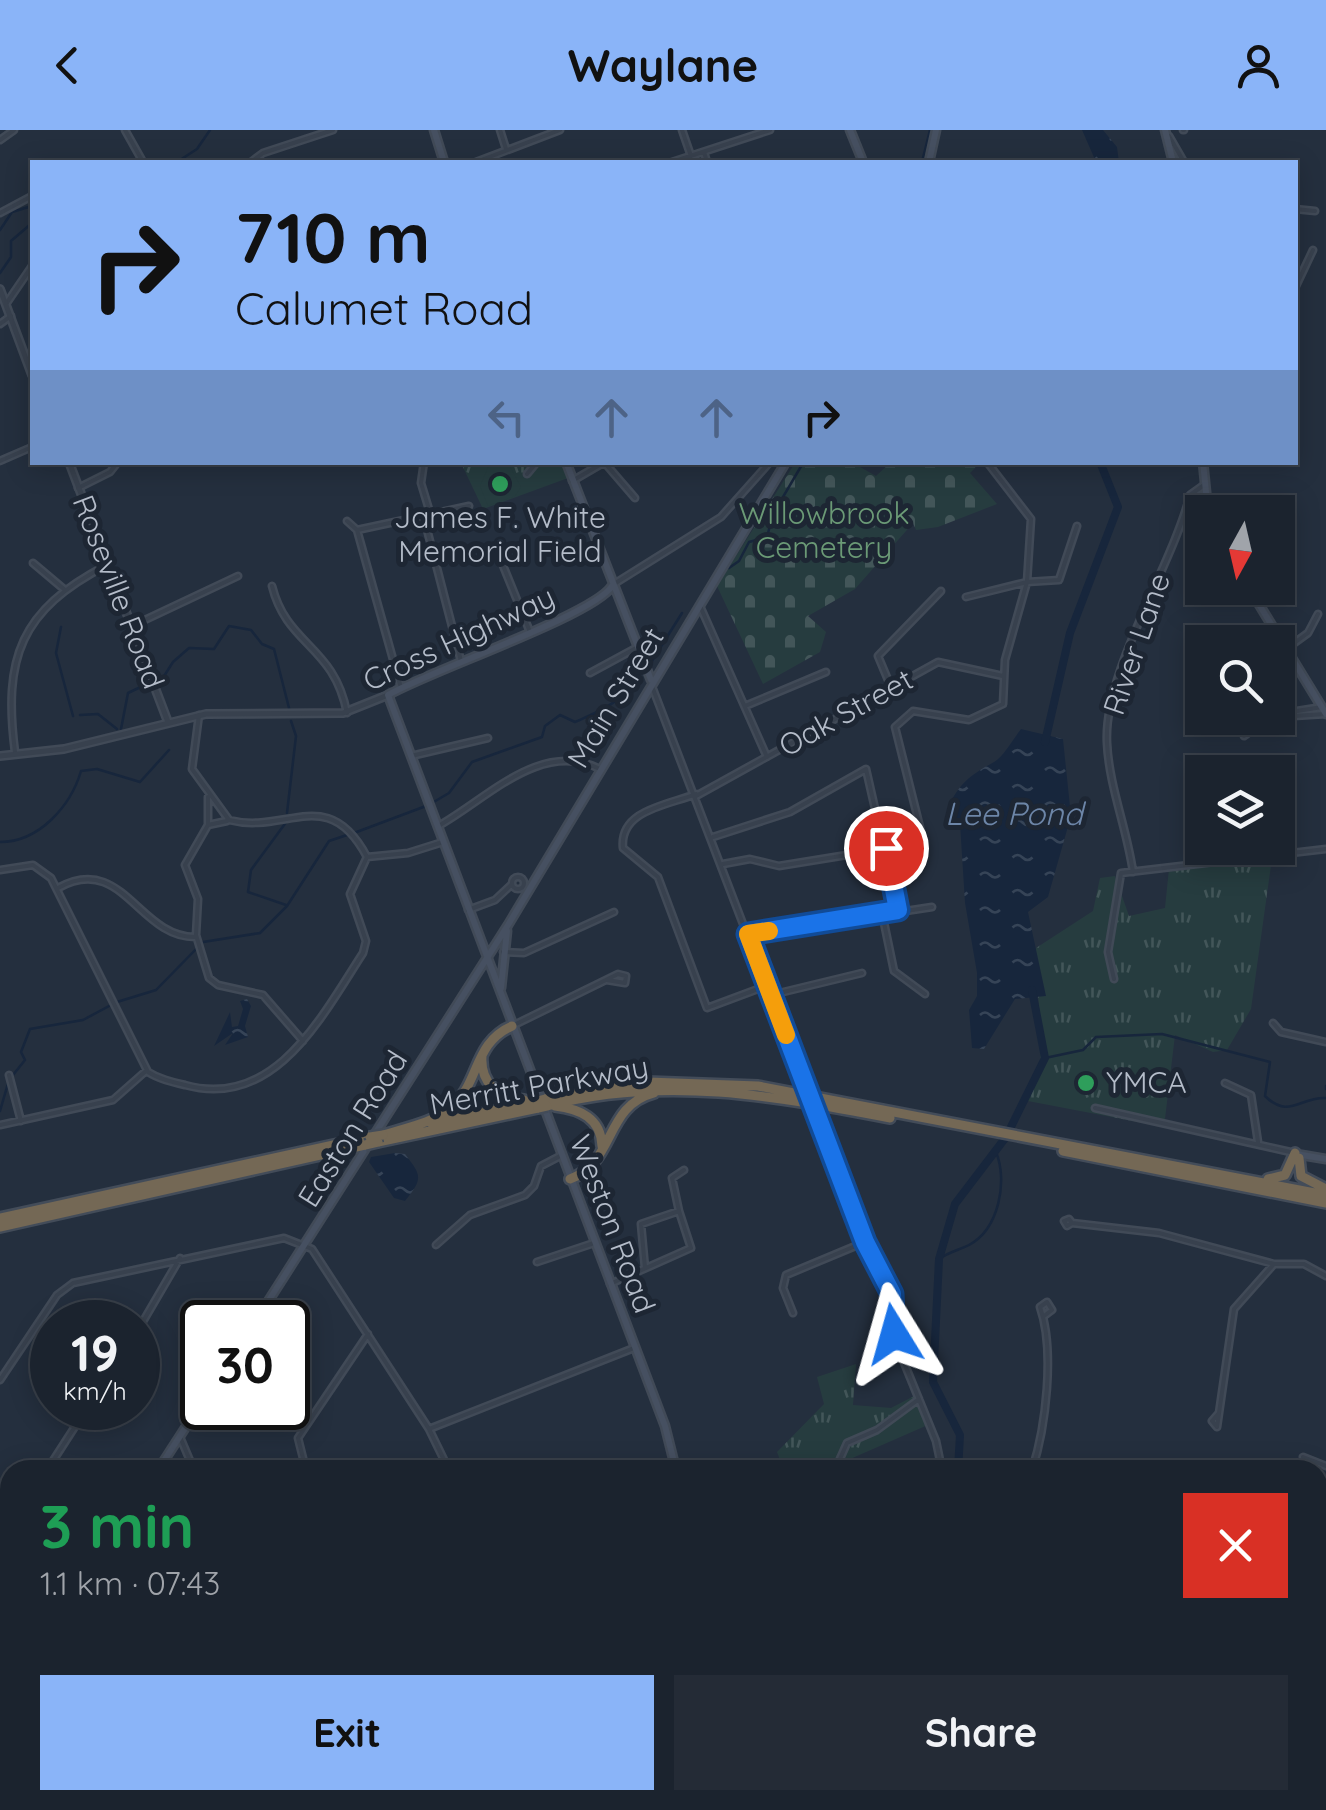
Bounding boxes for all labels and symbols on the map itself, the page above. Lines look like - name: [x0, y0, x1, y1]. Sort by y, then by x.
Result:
- marker: James F. White Memorial Field: [489, 473, 511, 495]
- street label: Roseville Road: [65, 489, 173, 694]
- park label: Willowbrook Cemetery: [739, 494, 909, 566]
- north arrow: [1185, 495, 1295, 605]
- place label: James F. White Memorial Field: [394, 498, 606, 570]
- street label: River Lane: [1094, 568, 1178, 720]
- street label: Cross Highway: [357, 577, 560, 699]
- street label: Main Street: [558, 620, 672, 775]
- street label: Oak Street: [772, 660, 919, 764]
- water label: Lee Pond: [945, 793, 1087, 833]
- pin: [844, 806, 929, 891]
- street label: Easton Road: [289, 1043, 415, 1214]
- street label: Merritt Parkway: [427, 1047, 651, 1123]
- place label: YMCA: [1106, 1063, 1187, 1101]
- marker: YMCA: [1075, 1072, 1097, 1094]
- street label: Weston Road: [562, 1129, 664, 1318]
- position arrow: [842, 1282, 946, 1386]
- speed limit sign: 30: [180, 1300, 310, 1430]

